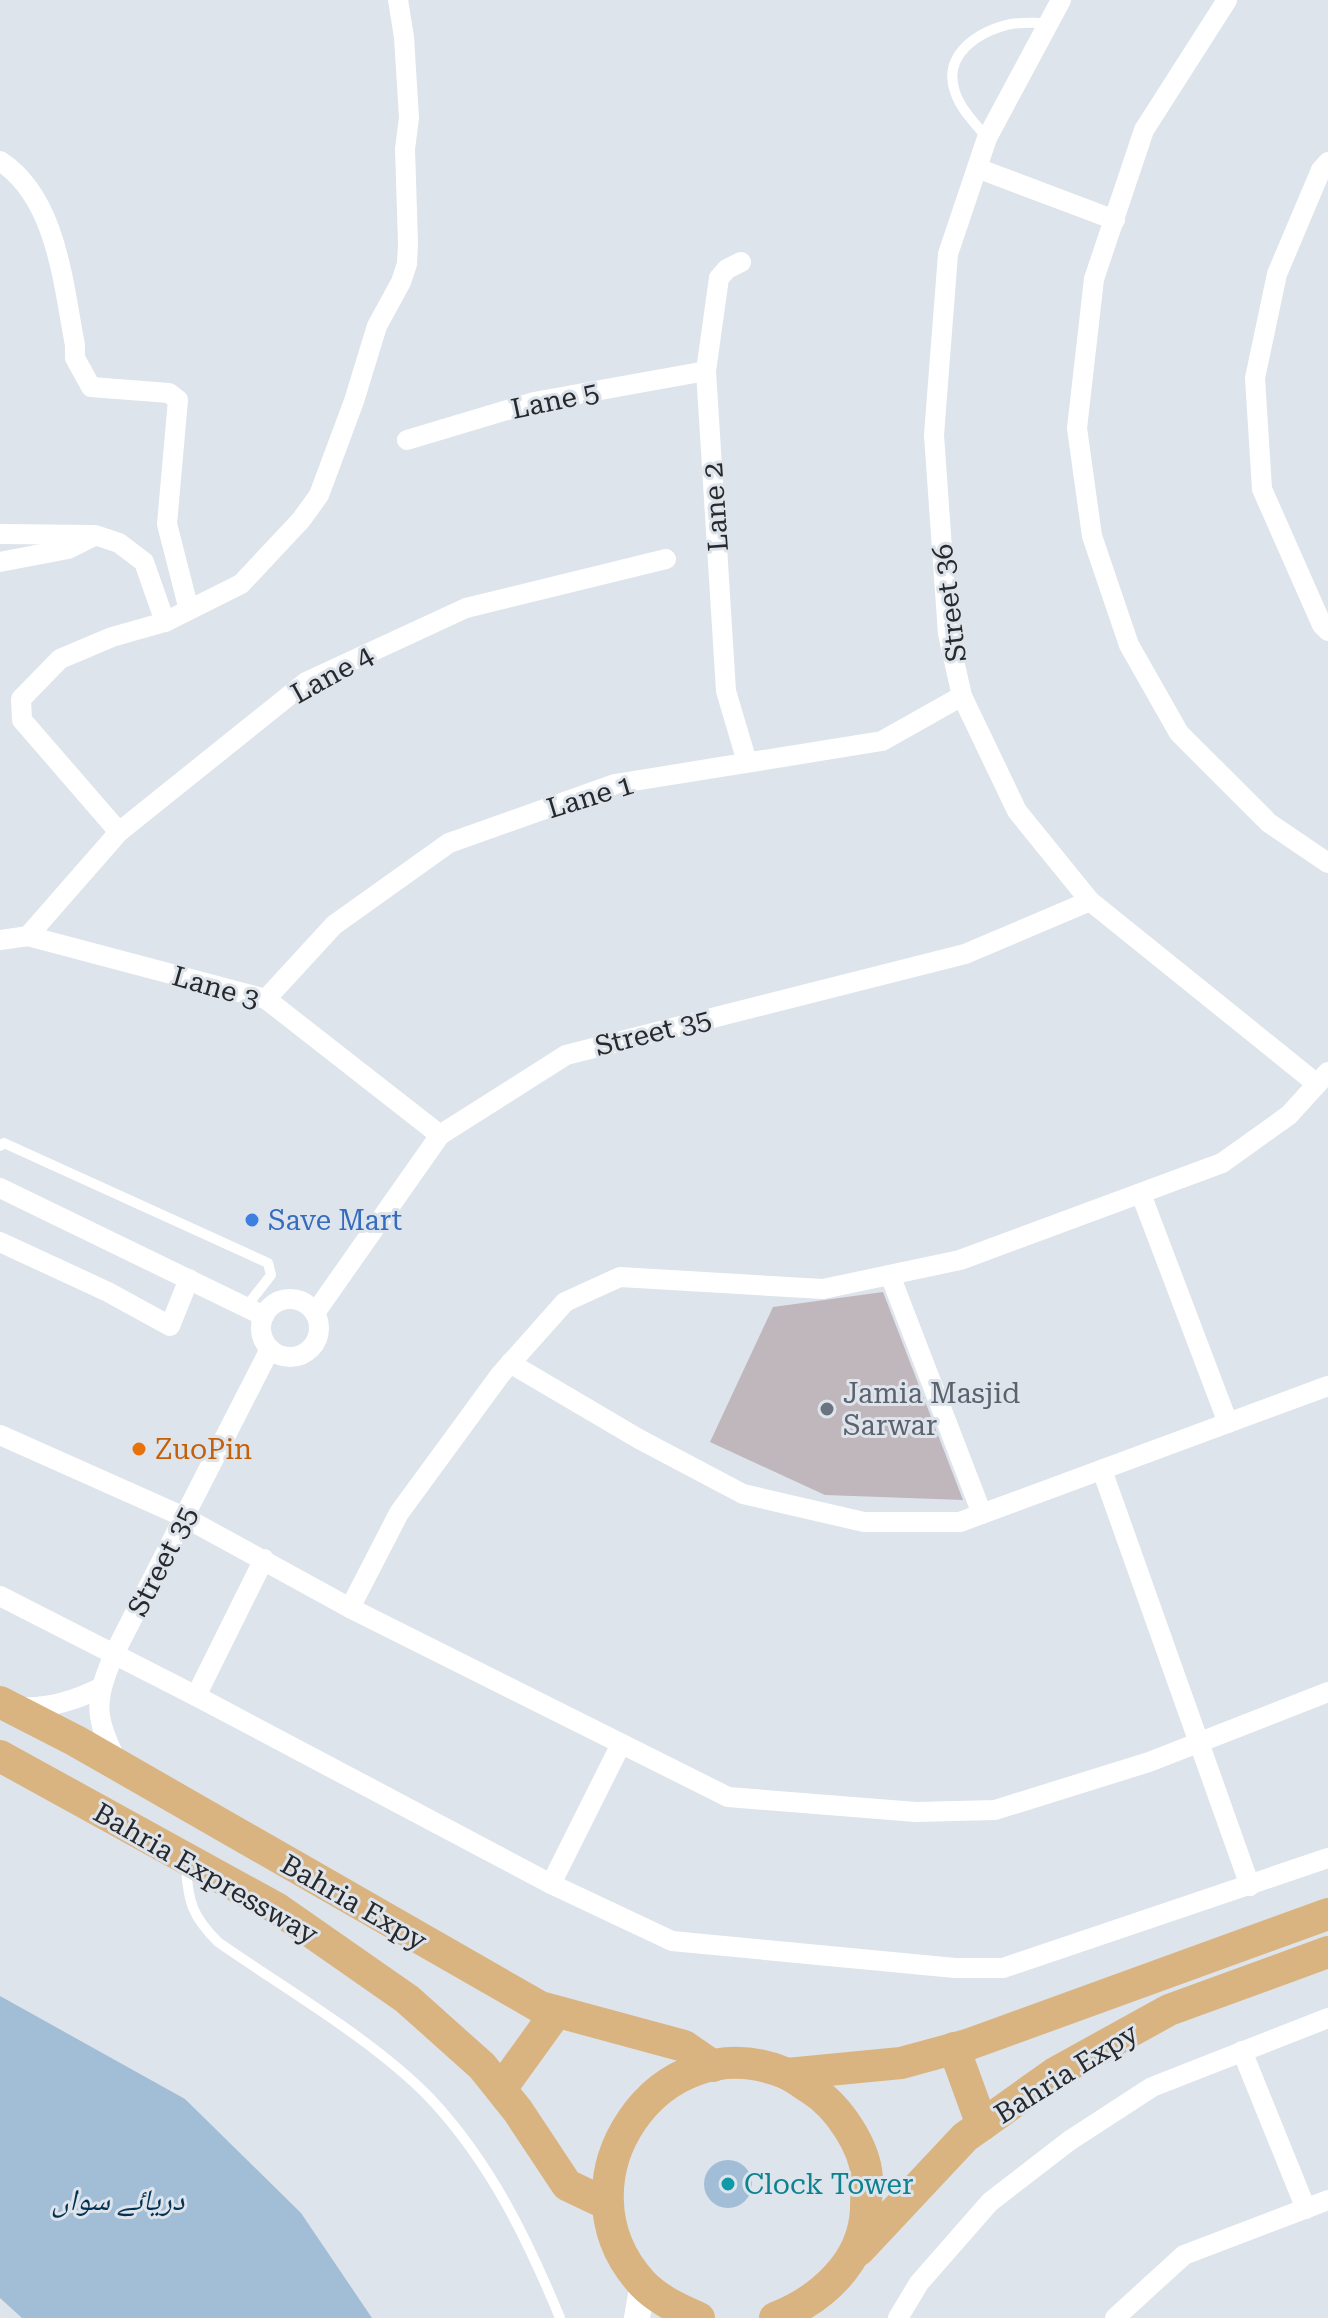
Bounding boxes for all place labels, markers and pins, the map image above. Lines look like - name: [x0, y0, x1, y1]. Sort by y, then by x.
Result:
- place label: Save Mart: [268, 1204, 402, 1237]
- marker: Save Mart: [243, 1211, 261, 1229]
- place label: Jamia Masjid Sarwar: [843, 1377, 1020, 1442]
- marker: Jamia Masjid Sarwar: [818, 1400, 836, 1418]
- place label: ZuoPin: [155, 1433, 252, 1466]
- marker: ZuoPin: [130, 1440, 148, 1458]
- place label: Clock Tower: [744, 2168, 913, 2201]
- marker: Clock Tower: [719, 2175, 737, 2193]

